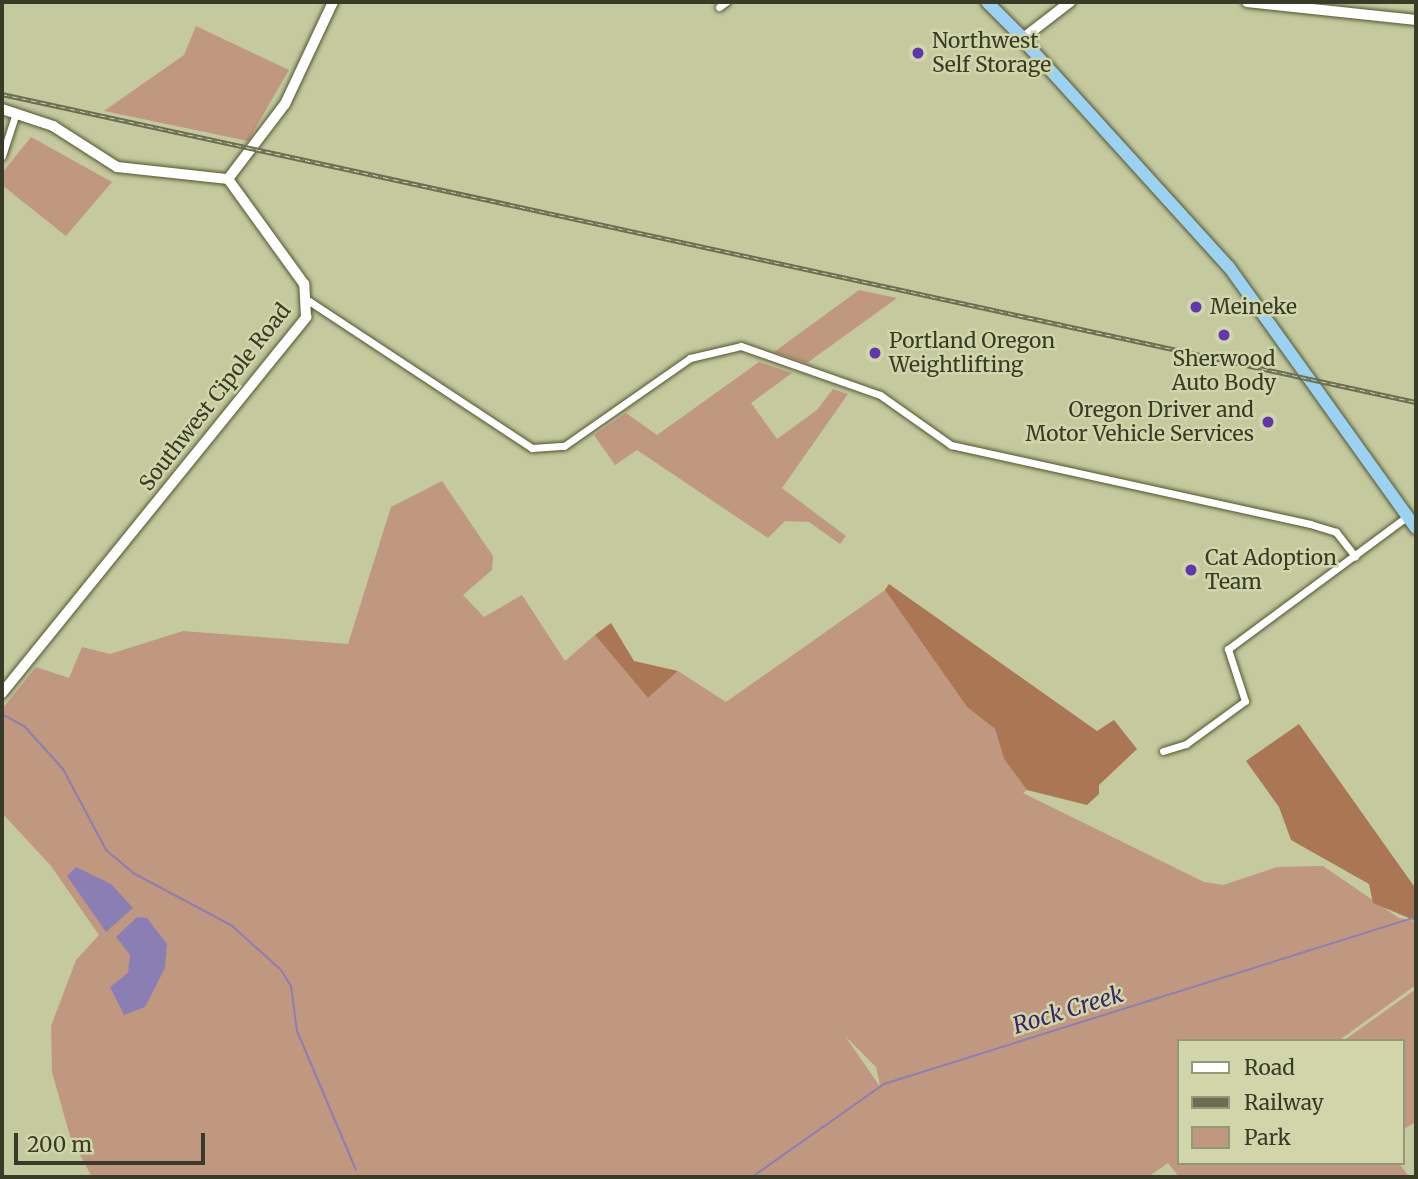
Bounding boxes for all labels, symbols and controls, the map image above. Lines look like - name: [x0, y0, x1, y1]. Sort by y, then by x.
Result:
- place label: Northwest Self Storage: [932, 28, 1051, 78]
- marker: Northwest Self Storage: [910, 45, 926, 61]
- place label: Meineke: [1210, 294, 1297, 320]
- street label: Southwest Cipole Road: [134, 298, 296, 496]
- marker: Meineke: [1188, 299, 1204, 315]
- marker: Sherwood Auto Body: [1216, 327, 1232, 343]
- place label: Portland Oregon Weightlifting: [889, 328, 1055, 378]
- marker: Portland Oregon Weightlifting: [867, 345, 883, 361]
- place label: Sherwood Auto Body: [1172, 346, 1276, 396]
- place label: Oregon Driver and Motor Vehicle Services: [1026, 397, 1254, 447]
- marker: Oregon Driver and Motor Vehicle Services: [1260, 414, 1276, 430]
- place label: Cat Adoption Team: [1205, 545, 1337, 595]
- marker: Cat Adoption Team: [1183, 562, 1199, 578]
- water label: Rock Creek: [1009, 980, 1127, 1040]
- legend: [1176, 1039, 1404, 1165]
- text: Road: [1244, 1054, 1295, 1081]
- text: Railway: [1244, 1089, 1324, 1116]
- scale bar: [18, 1120, 208, 1164]
- text: Park: [1244, 1124, 1291, 1151]
- text: 200 m: [27, 1131, 92, 1158]

